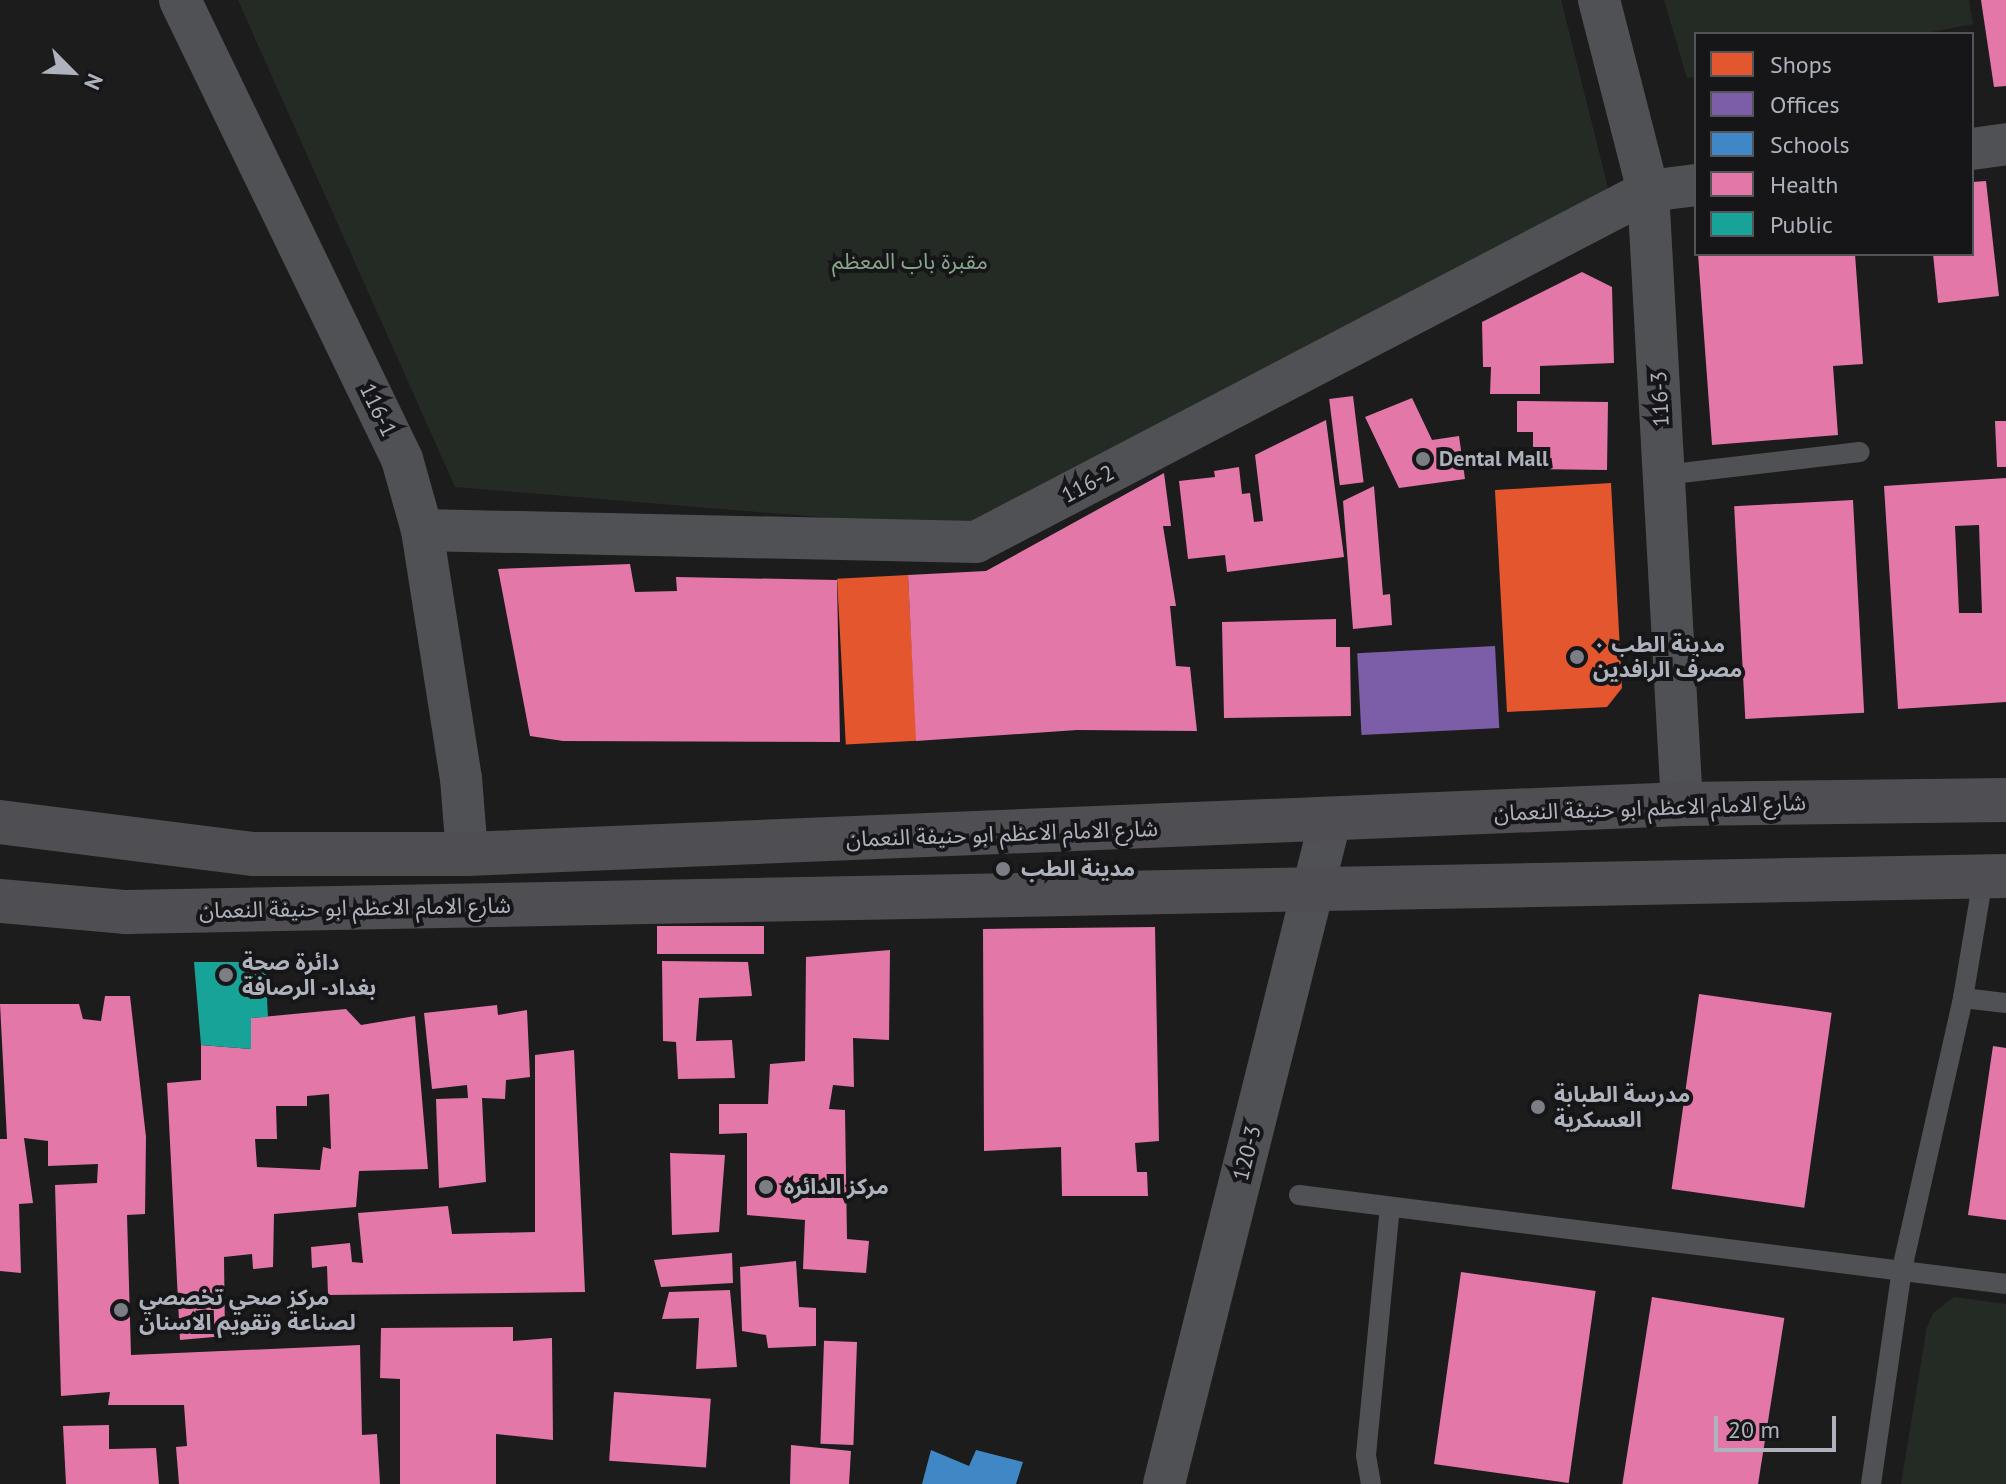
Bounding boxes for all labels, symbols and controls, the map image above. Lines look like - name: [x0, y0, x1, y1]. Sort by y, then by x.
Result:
- north arrow: [32, 32, 112, 112]
- legend: [1694, 32, 1974, 256]
- text: Shops: [1770, 49, 1832, 80]
- text: N: [78, 69, 110, 94]
- text: Offices: [1770, 89, 1840, 120]
- text: Schools: [1770, 129, 1850, 160]
- text: Health: [1770, 169, 1839, 200]
- text: Public: [1770, 209, 1833, 240]
- park label: مقبرة باب المعظم: [832, 249, 988, 275]
- street label: 116-3: [1645, 370, 1675, 428]
- street label: 116-1: [354, 379, 402, 441]
- place label: Dental Mall: [1439, 446, 1548, 472]
- marker: Dental Mall: [1414, 450, 1432, 468]
- street label: 116-2: [1057, 459, 1119, 509]
- place label: مدينة الطب ٠ مصرف الرافدين: [1593, 631, 1742, 682]
- marker: مدينة الطب ٠ مصرف الرافدين: [1568, 648, 1586, 666]
- street label: شارع الامام الاعظم ابو حنيفة النعمان: [1494, 789, 1806, 827]
- street label: شارع الامام الاعظم ابو حنيفة النعمان: [846, 815, 1158, 853]
- place label: مدينة الطب: [1021, 856, 1135, 882]
- marker: مدينة الطب: [992, 858, 1014, 880]
- street label: شارع الامام الاعظم ابو حنيفة النعمان: [199, 892, 511, 924]
- place label: دائرة صحة بغداد- الرصافة: [242, 949, 378, 1000]
- marker: دائرة صحة بغداد- الرصافة: [217, 966, 235, 984]
- place label: مدرسة الطبابة العسكرية: [1554, 1081, 1690, 1132]
- marker: مدرسة الطبابة العسكرية: [1529, 1098, 1547, 1116]
- street label: 120-3: [1227, 1123, 1267, 1183]
- place label: مركز الدائره: [784, 1174, 889, 1200]
- marker: مركز الدائره: [755, 1176, 777, 1198]
- place label: مركز صحي تخصصي لصناعة وتقويم الاسنان: [139, 1284, 356, 1336]
- marker: مركز صحي تخصصي لصناعة وتقويم الاسنان: [110, 1299, 132, 1321]
- scale bar: [1718, 1400, 1840, 1450]
- text: 20 m: [1728, 1414, 1780, 1445]

